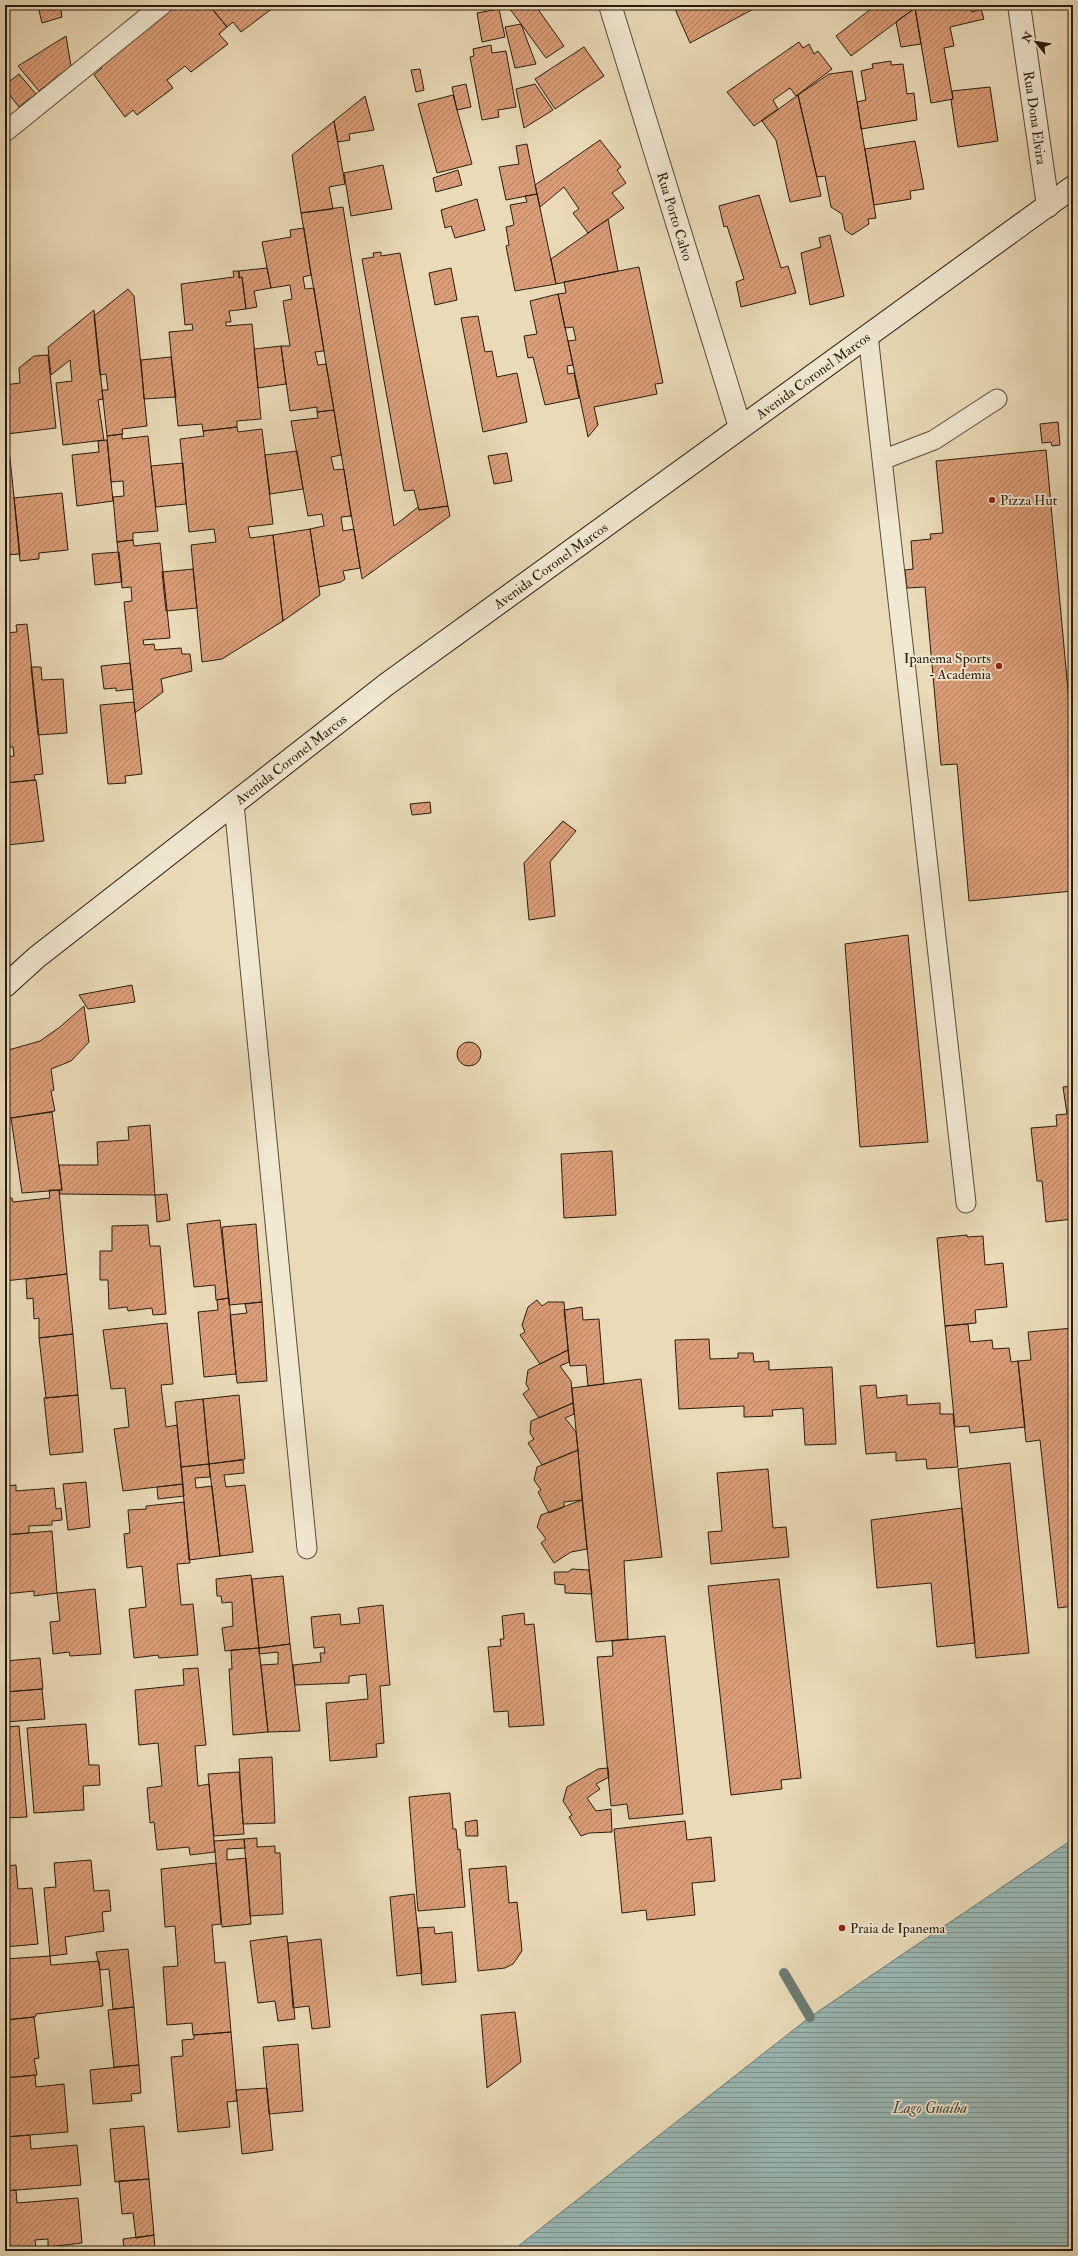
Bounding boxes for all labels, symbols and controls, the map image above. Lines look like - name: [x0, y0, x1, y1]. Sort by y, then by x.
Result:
- north arrow: [1016, 22, 1056, 62]
- text: N: [1019, 29, 1036, 46]
- street label: Rua Dona Elvira: [1020, 70, 1050, 166]
- street label: Rua Porto Calvo: [653, 170, 697, 263]
- street label: Avenida Coronel Marcos: [752, 328, 874, 423]
- place label: Pizza Hut: [1000, 492, 1058, 509]
- marker: Pizza Hut: [987, 495, 997, 505]
- street label: Avenida Coronel Marcos: [489, 518, 611, 613]
- place label: Ipanema Sports - Academia: [904, 650, 991, 683]
- marker: Ipanema Sports - Academia: [994, 661, 1004, 671]
- street label: Avenida Coronel Marcos: [231, 710, 350, 809]
- place label: Praia de Ipanema: [850, 1920, 945, 1938]
- marker: Praia de Ipanema: [837, 1923, 847, 1933]
- water label: Lago Guaíba: [892, 2099, 967, 2118]

